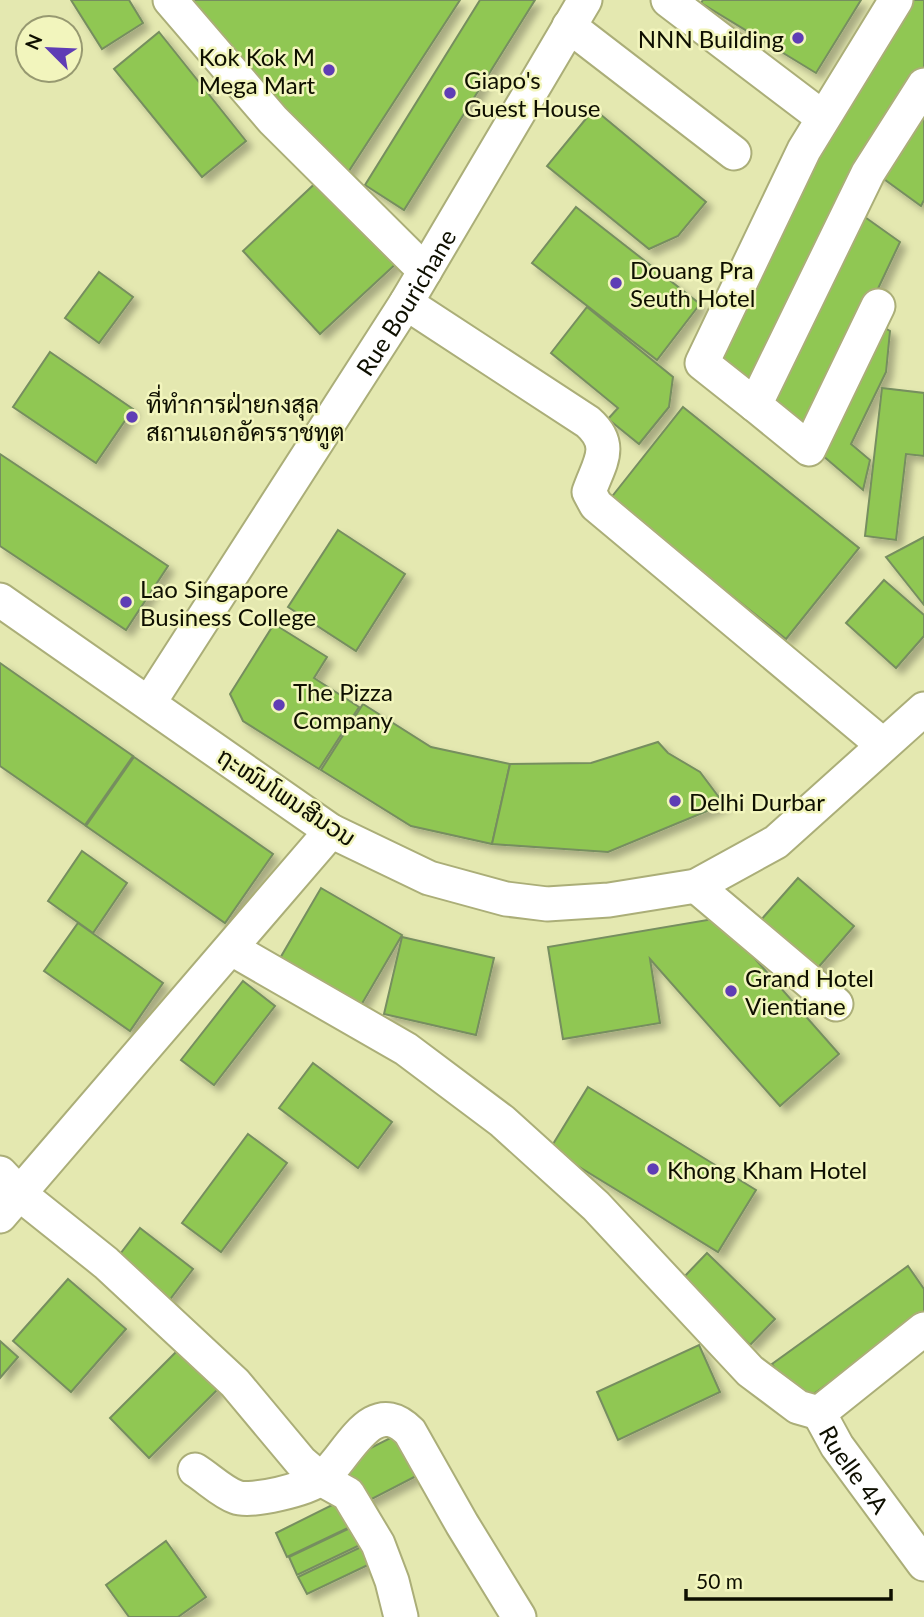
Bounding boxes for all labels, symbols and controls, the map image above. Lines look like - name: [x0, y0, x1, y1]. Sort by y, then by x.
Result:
- north arrow: [14, 14, 84, 84]
- place label: NNN Building: [638, 24, 784, 53]
- marker: NNN Building: [790, 30, 806, 46]
- text: N: [20, 31, 46, 53]
- place label: Kok Kok M Mega Mart: [199, 42, 315, 99]
- marker: Kok Kok M Mega Mart: [321, 62, 337, 78]
- place label: Giapo's Guest House: [464, 65, 601, 122]
- marker: Giapo's Guest House: [442, 85, 458, 101]
- street label: Rue Bourichane: [349, 223, 461, 380]
- place label: Douang Pra Seuth Hotel: [630, 255, 755, 312]
- marker: Douang Pra Seuth Hotel: [608, 275, 624, 291]
- place label: ที่ทำการฝ่ายกงสุล สถานเอกอัครราชทูต: [146, 384, 344, 450]
- marker: ที่ทำการฝ่ายกงสุล สถานเอกอัครราชทูต: [124, 409, 140, 425]
- place label: Lao Singapore Business College: [140, 574, 316, 631]
- marker: Lao Singapore Business College: [118, 594, 134, 610]
- place label: The Pizza Company: [293, 677, 394, 734]
- marker: The Pizza Company: [271, 697, 287, 713]
- street label: ຖະໜົນໂພນສີນວນ: [212, 740, 362, 852]
- place label: Delhi Durbar: [689, 787, 825, 816]
- marker: Delhi Durbar: [667, 793, 683, 809]
- place label: Grand Hotel Vientiane: [745, 963, 874, 1020]
- marker: Grand Hotel Vientiane: [723, 983, 739, 999]
- place label: Khong Kham Hotel: [667, 1155, 867, 1184]
- marker: Khong Kham Hotel: [645, 1161, 661, 1177]
- street label: Ruelle 4A: [814, 1420, 896, 1519]
- scale bar: [686, 1558, 891, 1602]
- text: 50 m: [696, 1568, 743, 1593]

